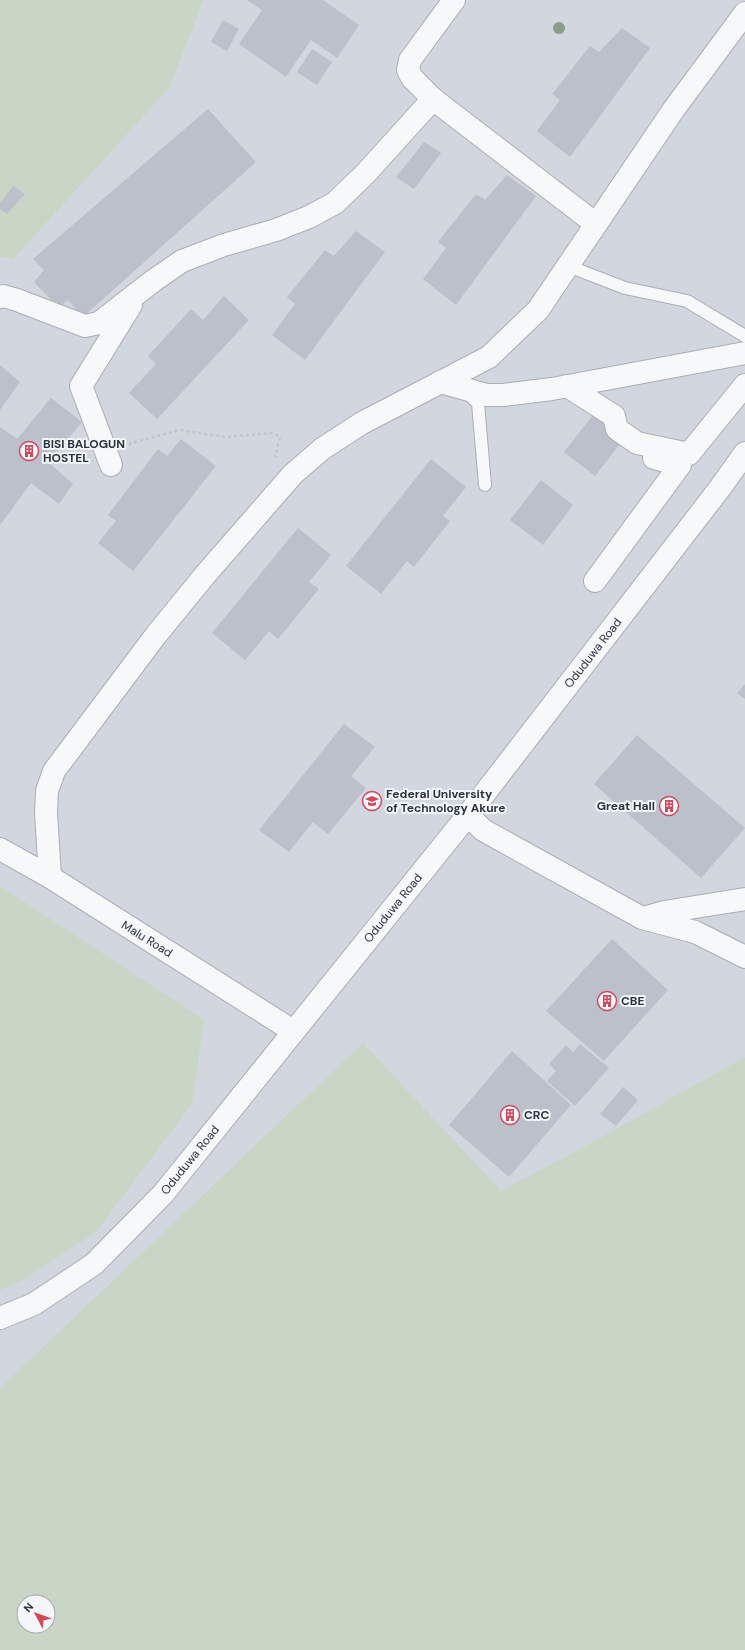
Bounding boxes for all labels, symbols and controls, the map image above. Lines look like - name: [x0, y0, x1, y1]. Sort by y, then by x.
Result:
- place label: BISI BALOGUN HOSTEL: [43, 436, 125, 466]
- building icon: BISI BALOGUN HOSTEL: [18, 440, 40, 462]
- street label: Oduduwa Road: [561, 615, 625, 691]
- place label: Federal University of Technology Akure: [386, 786, 506, 816]
- school or university icon: Federal University of Technology Akure: [361, 790, 383, 812]
- building icon: Great Hall: [658, 795, 680, 817]
- place label: Great Hall: [597, 798, 655, 814]
- street label: Oduduwa Road: [360, 870, 426, 946]
- street label: Malu Road: [118, 917, 176, 961]
- building icon: CBE: [596, 990, 618, 1012]
- place label: CBE: [621, 993, 645, 1009]
- building icon: CRC: [499, 1104, 521, 1126]
- place label: CRC: [524, 1107, 549, 1123]
- street label: Oduduwa Road: [157, 1122, 223, 1198]
- north arrow: [16, 1594, 56, 1634]
- text: N: [21, 1600, 36, 1615]

